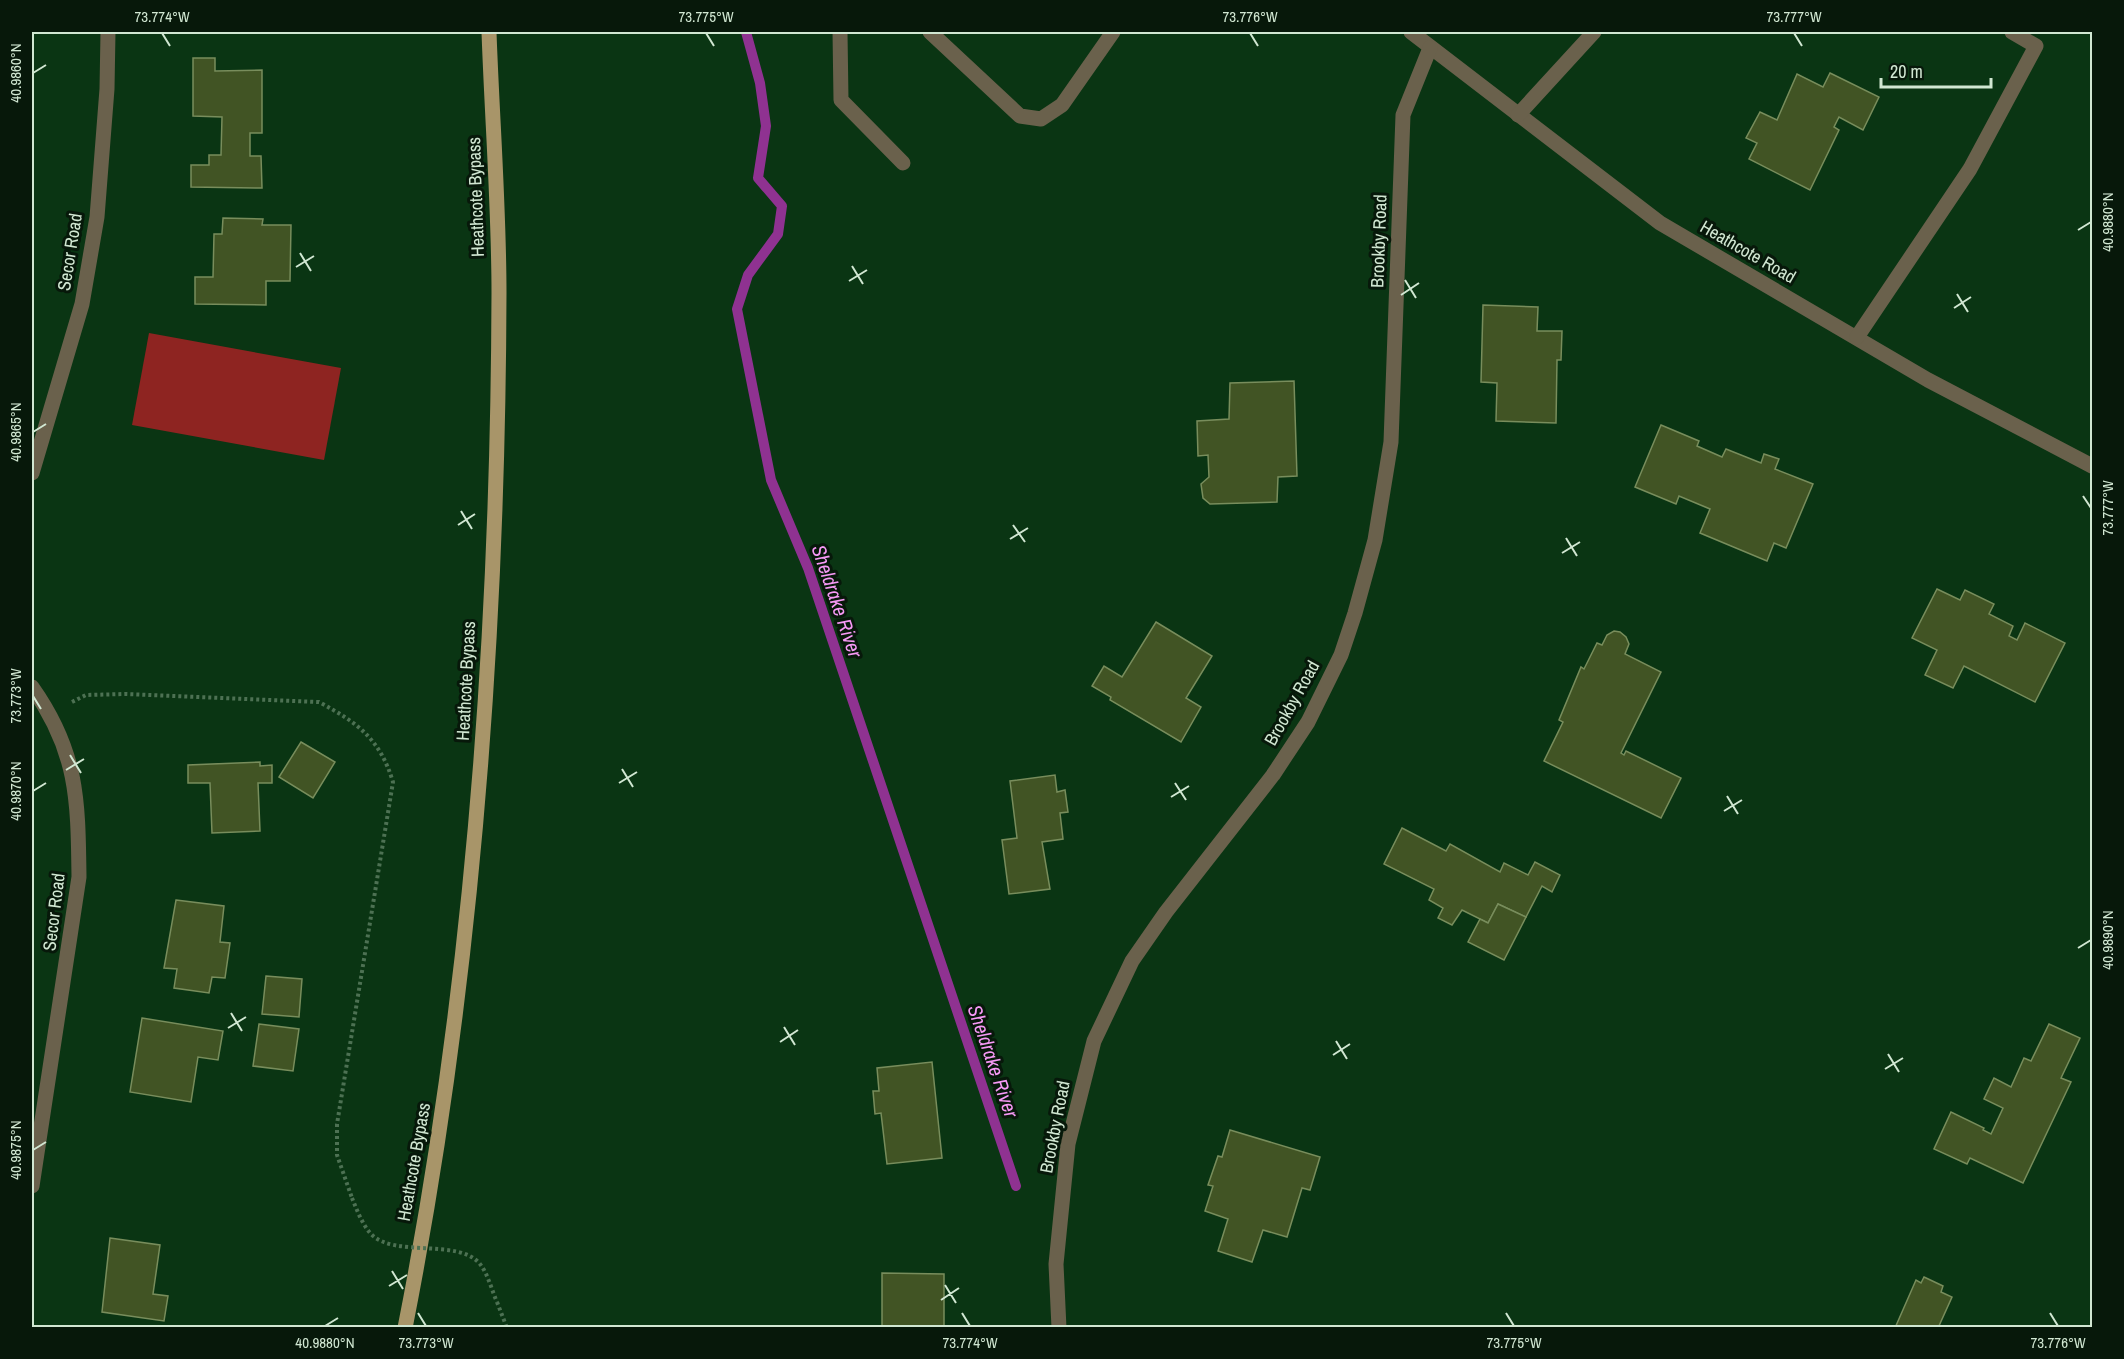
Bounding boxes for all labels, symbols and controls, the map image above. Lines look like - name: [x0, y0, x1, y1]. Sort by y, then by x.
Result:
- text: 73.774°W: [134, 6, 190, 27]
- text: 73.775°W: [678, 6, 734, 27]
- text: 73.776°W: [1222, 6, 1278, 27]
- text: 73.777°W: [1766, 6, 1822, 27]
- text: 40.9860°N: [5, 43, 26, 103]
- scale bar: [1881, 51, 1990, 89]
- text: 20 m: [1890, 59, 1923, 84]
- street label: Heathcote Bypass: [461, 137, 490, 257]
- text: 40.9880°N: [2097, 192, 2118, 252]
- street label: Brookby Road: [1364, 194, 1393, 288]
- street label: Secor Road: [51, 211, 88, 292]
- street label: Heathcote Road: [1696, 214, 1801, 289]
- text: 40.9865°N: [5, 402, 26, 462]
- text: 73.777°W: [2097, 480, 2118, 536]
- water label: Sheldrake River: [806, 541, 870, 661]
- street label: Heathcote Bypass: [450, 621, 481, 741]
- street label: Brookby Road: [1258, 656, 1325, 750]
- text: 73.773°W: [5, 668, 26, 724]
- text: 40.9870°N: [5, 761, 26, 821]
- street label: Secor Road: [36, 872, 71, 952]
- text: 40.9890°N: [2097, 910, 2118, 970]
- water label: Sheldrake River: [962, 1001, 1026, 1121]
- street label: Brookby Road: [1033, 1079, 1076, 1175]
- street label: Heathcote Bypass: [391, 1101, 436, 1223]
- text: 40.9875°N: [5, 1120, 26, 1180]
- text: 40.9880°N: [295, 1332, 355, 1353]
- text: 73.773°W: [398, 1332, 454, 1353]
- text: 73.774°W: [942, 1332, 998, 1353]
- text: 73.775°W: [1486, 1332, 1542, 1353]
- text: 73.776°W: [2030, 1332, 2086, 1353]

